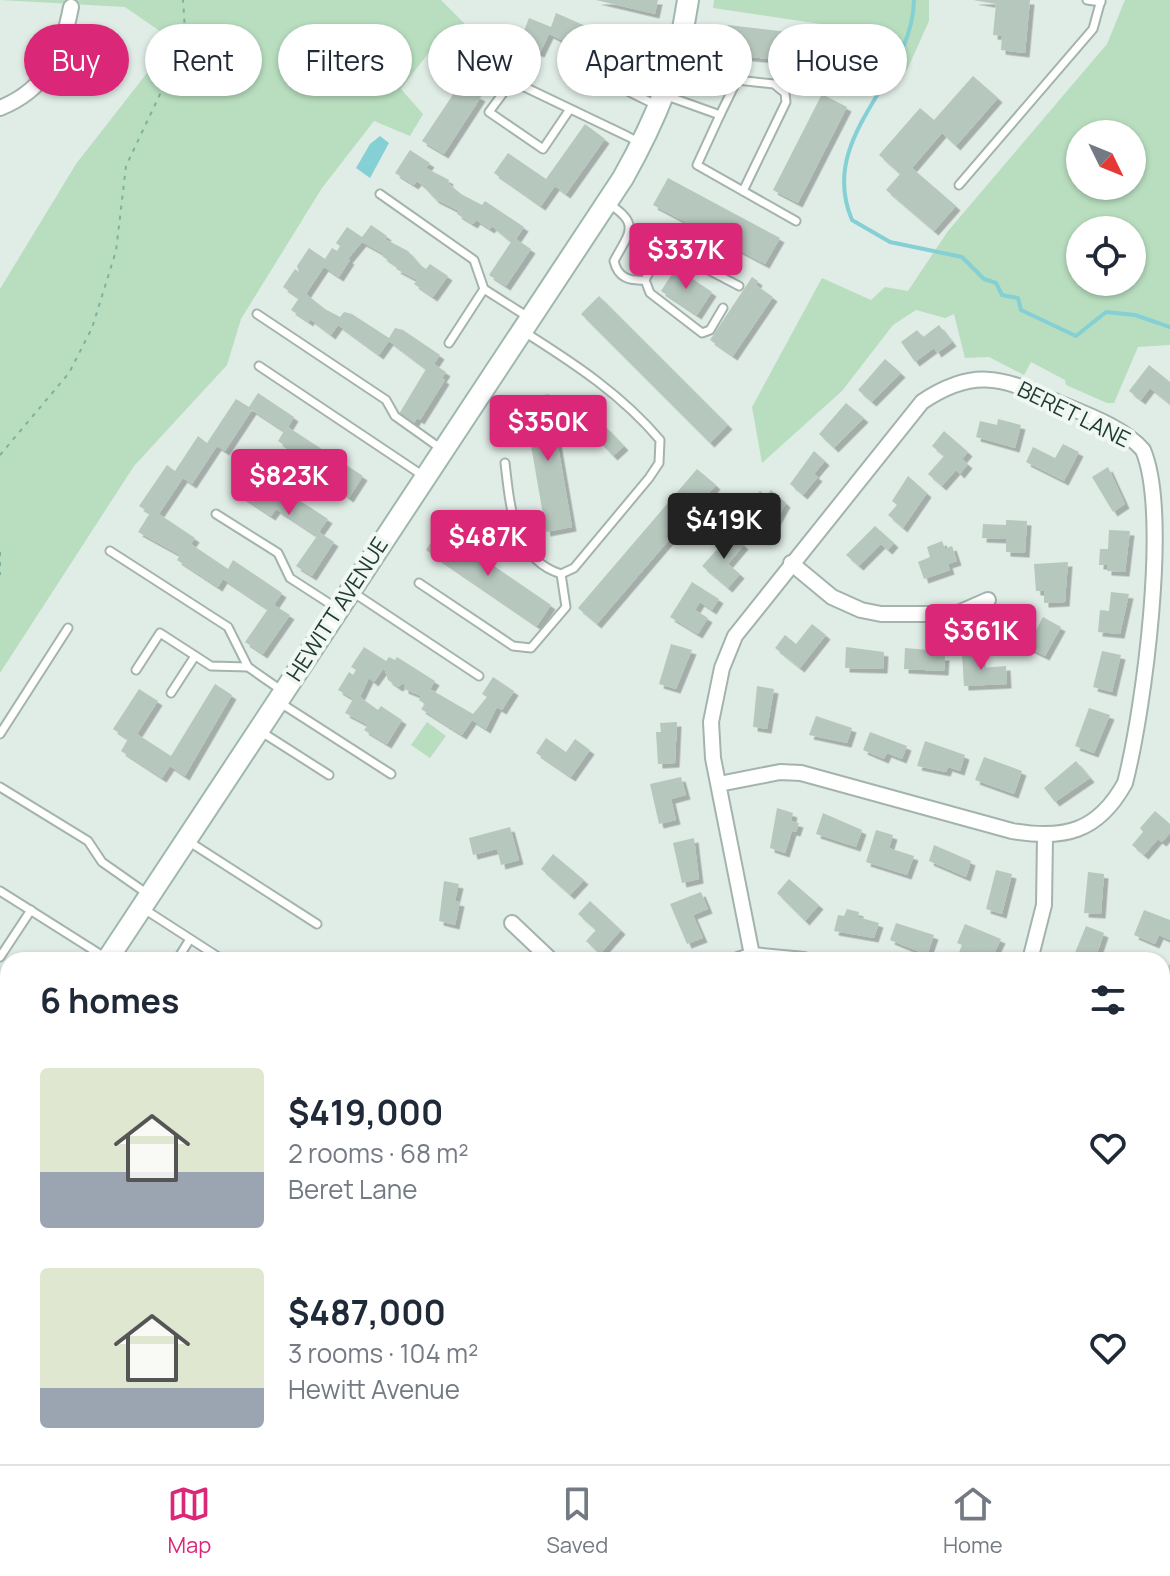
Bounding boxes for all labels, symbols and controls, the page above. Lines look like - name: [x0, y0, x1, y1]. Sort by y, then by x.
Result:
- chip: Buy: [24, 24, 129, 96]
- chip: Rent: [145, 24, 262, 96]
- chip: Filters: [278, 24, 412, 96]
- chip: New: [428, 24, 541, 96]
- chip: Apartment: [557, 24, 752, 96]
- chip: House: [768, 24, 907, 96]
- north arrow: [1066, 120, 1146, 200]
- map controls: [1066, 120, 1146, 296]
- button: locate: [1066, 216, 1146, 296]
- pin: $337K: [630, 223, 742, 291]
- text: $337K: [647, 231, 725, 267]
- street label: BERET LANE: [1013, 374, 1135, 454]
- pin: $350K: [492, 395, 604, 463]
- text: $350K: [508, 403, 588, 439]
- pin: $823K: [233, 449, 345, 517]
- text: $823K: [249, 457, 329, 493]
- pin: $419K: [668, 493, 780, 561]
- text: $419K: [686, 501, 762, 537]
- pin: $487K: [432, 510, 544, 578]
- text: $487K: [449, 518, 527, 554]
- street label: HEWITT AVENUE: [279, 531, 395, 687]
- pin: $361K: [925, 604, 1037, 672]
- text: $361K: [943, 612, 1019, 648]
- text: 6 homes: [40, 977, 179, 1023]
- icon: filters: [1086, 978, 1130, 1022]
- text: $419,000: [288, 1089, 443, 1135]
- icon: home: [104, 1100, 200, 1196]
- icon: heart: [1086, 1126, 1130, 1170]
- text: 2 rooms · 68 m²: [288, 1135, 469, 1171]
- text: Beret Lane: [288, 1171, 417, 1207]
- text: $487,000: [288, 1289, 446, 1335]
- icon: home: [104, 1300, 200, 1396]
- icon: heart: [1086, 1326, 1130, 1370]
- text: 3 rooms · 104 m²: [288, 1335, 478, 1371]
- text: Hewitt Avenue: [288, 1371, 460, 1407]
- tab: Map: [167, 1482, 211, 1560]
- tab: Saved: [546, 1482, 608, 1560]
- tab: Home: [943, 1482, 1003, 1560]

